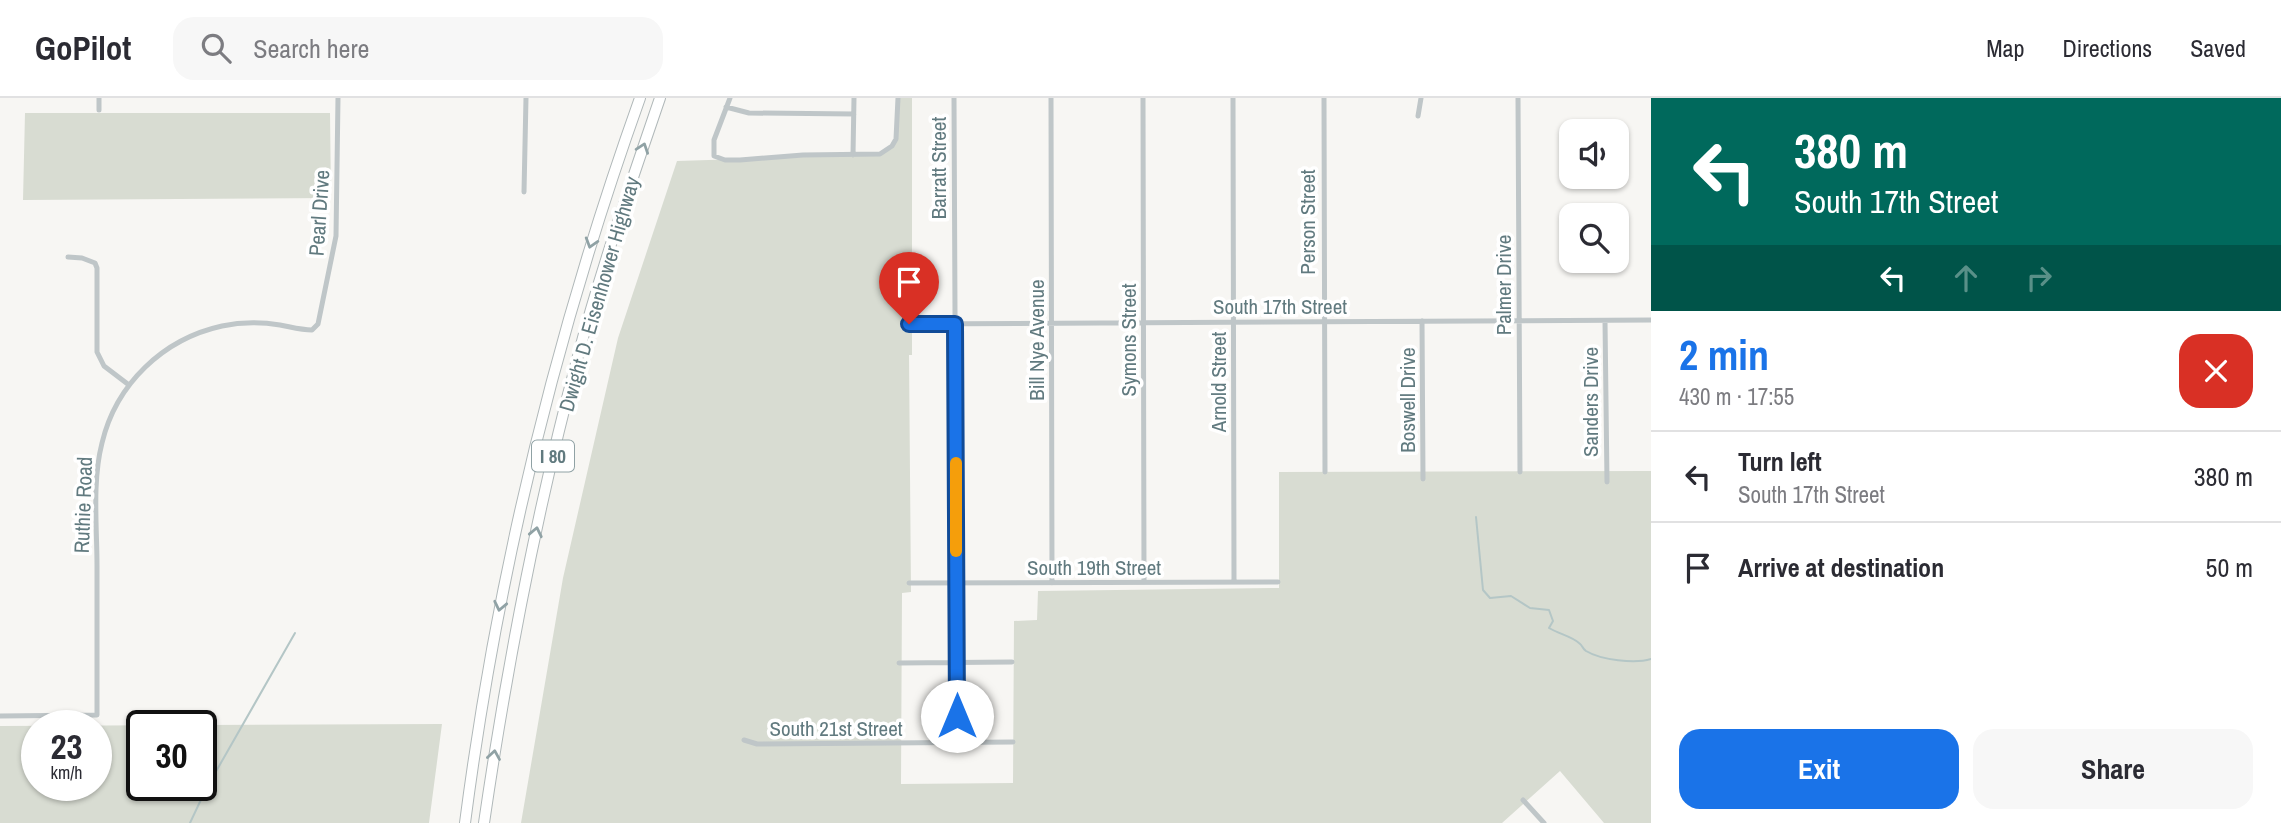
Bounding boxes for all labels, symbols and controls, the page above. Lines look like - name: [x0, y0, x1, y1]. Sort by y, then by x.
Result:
- search box: [173, 17, 663, 80]
- text: GoPilot: [35, 26, 131, 70]
- icon: search: [197, 29, 235, 67]
- text: Search here: [253, 31, 369, 66]
- text: Map: [1986, 32, 2024, 64]
- text: Directions: [2062, 32, 2152, 64]
- text: Saved: [2190, 32, 2246, 64]
- street label: Barratt Street: [924, 117, 953, 219]
- text: 380 m: [1794, 117, 1908, 183]
- map controls: [1559, 119, 1629, 273]
- button: sound: [1559, 119, 1629, 189]
- icon: left: [1679, 126, 1770, 217]
- one-way arrow: [635, 142, 649, 154]
- street label: Pearl Drive: [302, 169, 336, 257]
- street label: Person Street: [1293, 169, 1322, 275]
- street label: Dwight D. Eisenhower Highway: [552, 173, 647, 415]
- text: South 17th Street: [1794, 180, 1998, 223]
- button: search: [1559, 203, 1629, 273]
- street label: Palmer Drive: [1489, 235, 1518, 335]
- one-way arrow: [585, 236, 599, 248]
- pin: [879, 252, 939, 324]
- icon: left: [1874, 259, 1912, 297]
- icon: ahead: [1947, 259, 1985, 297]
- icon: right: [2020, 259, 2058, 297]
- icon: arrive: [890, 263, 928, 301]
- street label: Bill Nye Avenue: [1022, 279, 1051, 401]
- street label: Symons Street: [1114, 283, 1143, 396]
- street label: South 17th Street: [1213, 292, 1347, 321]
- text: 2 min: [1679, 327, 1769, 383]
- street label: Arnold Street: [1204, 332, 1233, 433]
- button: close: [2179, 334, 2253, 408]
- street label: Boswell Drive: [1393, 347, 1422, 453]
- street label: Sanders Drive: [1576, 347, 1605, 457]
- text: 430 m · 17:55: [1679, 381, 1794, 412]
- road number: I 80: [532, 440, 574, 472]
- text: Turn left: [1738, 444, 1822, 479]
- street label: Ruthie Road: [67, 456, 99, 554]
- icon: left: [1679, 458, 1717, 496]
- text: 380 m: [2194, 459, 2253, 494]
- text: South 17th Street: [1738, 479, 1885, 510]
- one-way arrow: [528, 526, 542, 538]
- icon: arrive: [1679, 549, 1717, 587]
- text: Arrive at destination: [1738, 550, 1944, 585]
- text: 50 m: [2206, 550, 2253, 585]
- street label: South 19th Street: [1027, 553, 1161, 582]
- one-way arrow: [494, 600, 509, 612]
- position arrow: [920, 679, 994, 753]
- speed limit sign: 30: [126, 710, 217, 801]
- street label: South 21st Street: [769, 714, 903, 743]
- text: 23: [51, 723, 82, 770]
- button: Exit: [1679, 729, 1959, 809]
- button: Share: [1973, 729, 2253, 809]
- one-way arrow: [486, 750, 501, 761]
- text: km/h: [51, 760, 83, 785]

